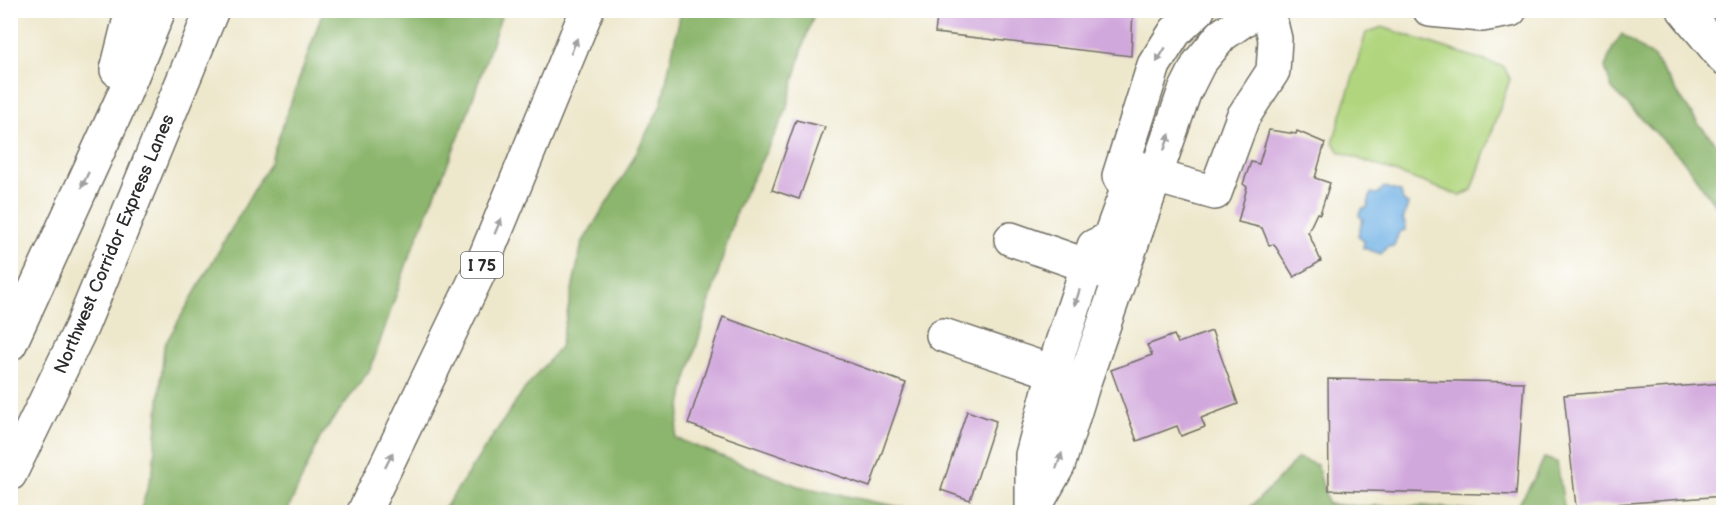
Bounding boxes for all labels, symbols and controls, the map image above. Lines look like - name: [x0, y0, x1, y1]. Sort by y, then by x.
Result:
- one-way arrow: [570, 37, 579, 55]
- one-way arrow: [1155, 47, 1166, 63]
- street label: Northwest Corridor Express Lanes: [50, 111, 179, 377]
- one-way arrow: [1162, 133, 1172, 151]
- one-way arrow: [81, 171, 90, 188]
- one-way arrow: [494, 217, 503, 235]
- road number: I 75: [461, 252, 503, 278]
- one-way arrow: [1072, 289, 1081, 307]
- one-way arrow: [385, 451, 394, 468]
- one-way arrow: [1055, 452, 1065, 470]

